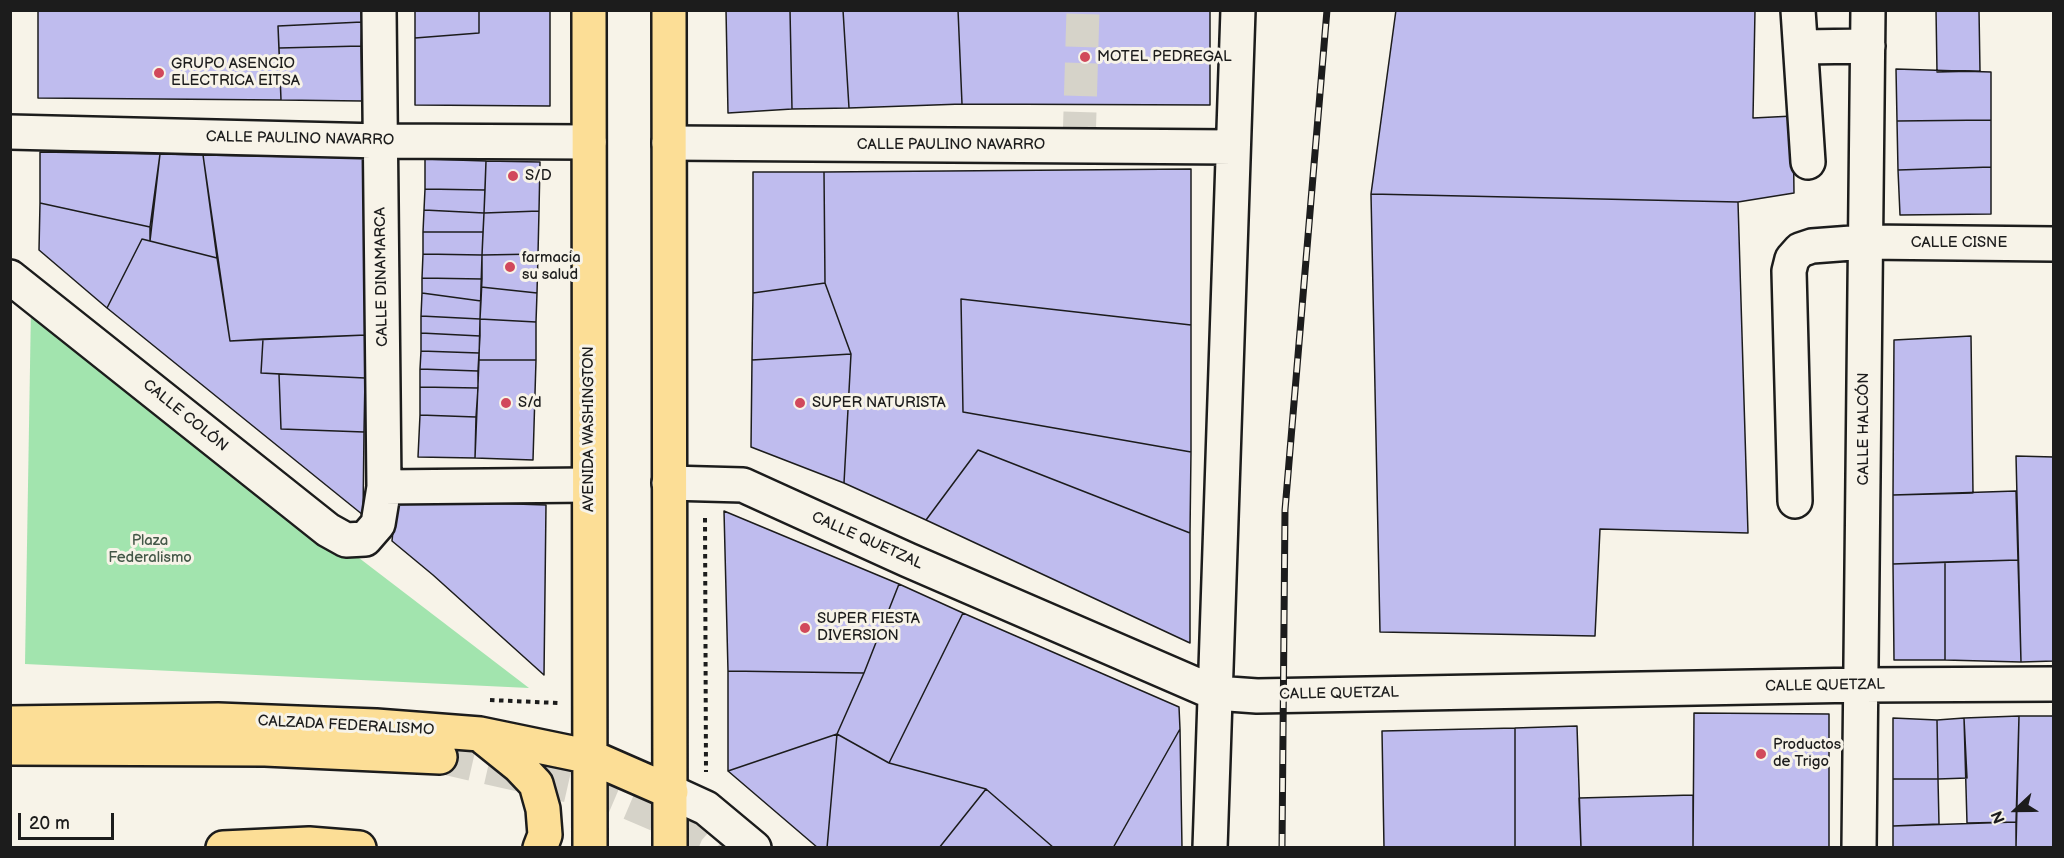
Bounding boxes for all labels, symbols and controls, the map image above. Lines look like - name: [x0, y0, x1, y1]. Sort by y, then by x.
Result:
- place label: MOTEL PEDREGAL: [1097, 48, 1232, 66]
- marker: MOTEL PEDREGAL: [1078, 50, 1092, 64]
- place label: GRUPO ASENCIO ELECTRICA EITSA: [171, 55, 300, 90]
- marker: GRUPO ASENCIO ELECTRICA EITSA: [152, 66, 166, 80]
- street label: CALLE PAULINO NAVARRO: [206, 128, 394, 150]
- street label: CALLE PAULINO NAVARRO: [857, 136, 1045, 154]
- place label: S/D: [525, 167, 552, 185]
- marker: S/D: [506, 169, 520, 183]
- street label: CALLE DINAMARCA: [372, 207, 392, 347]
- street label: CALLE CISNE: [1911, 234, 2007, 252]
- place label: farmacia su salud: [522, 249, 581, 284]
- marker: farmacia su salud: [503, 260, 517, 274]
- street label: AVENIDA WASHINGTON: [580, 346, 598, 512]
- street label: CALLE HALCÓN: [1855, 373, 1873, 485]
- street label: CALLE COLÓN: [139, 376, 231, 456]
- place label: S/d: [518, 394, 542, 412]
- place label: SUPER NATURISTA: [812, 394, 946, 412]
- marker: S/d: [499, 396, 513, 410]
- marker: SUPER NATURISTA: [793, 396, 807, 410]
- street label: CALLE QUETZAL: [809, 508, 925, 574]
- park label: Plaza Federalismo: [108, 532, 192, 567]
- place label: SUPER FIESTA DIVERSION: [817, 610, 920, 645]
- marker: SUPER FIESTA DIVERSION: [798, 621, 812, 635]
- street label: CALLE QUETZAL: [1765, 676, 1885, 696]
- street label: CALLE QUETZAL: [1279, 684, 1399, 704]
- street label: CALZADA FEDERALISMO: [257, 712, 435, 740]
- place label: Productos de Trigo: [1773, 736, 1841, 771]
- marker: Productos de Trigo: [1754, 747, 1768, 761]
- north arrow: [1986, 780, 2046, 840]
- scale bar: [21, 801, 117, 839]
- text: N: [1988, 808, 2010, 826]
- text: 20 m: [29, 813, 70, 834]

